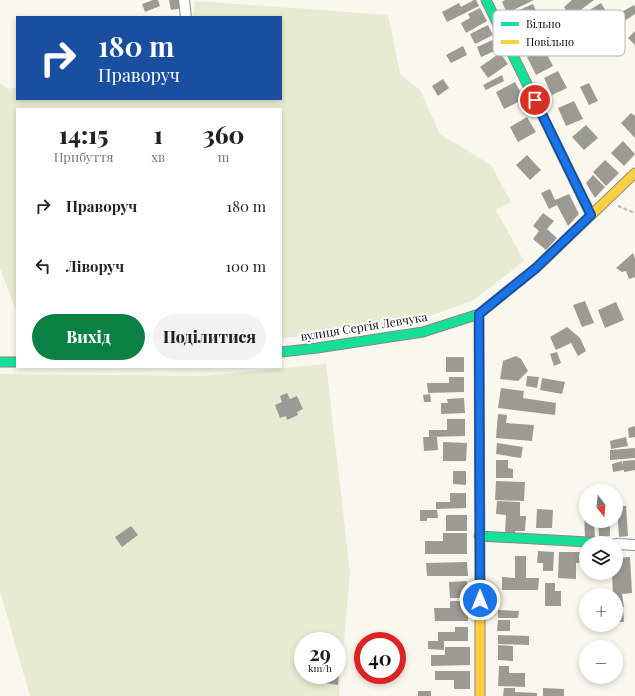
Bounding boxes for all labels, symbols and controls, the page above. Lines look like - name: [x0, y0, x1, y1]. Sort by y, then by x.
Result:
- legend: [493, 10, 625, 56]
- text: Вільно: [526, 16, 561, 31]
- text: 180 m: [98, 27, 174, 64]
- icon: right: [32, 32, 84, 84]
- text: Повільно: [526, 34, 574, 49]
- text: Праворуч: [98, 63, 180, 87]
- pin: [518, 83, 552, 117]
- icon: arrive: [524, 89, 546, 111]
- text: 14:15: [59, 118, 108, 150]
- text: 1: [153, 118, 163, 150]
- text: 360: [203, 118, 244, 150]
- text: Прибуття: [54, 148, 114, 165]
- text: хв: [151, 148, 165, 165]
- text: m: [218, 148, 229, 165]
- icon: right: [32, 195, 54, 217]
- text: Праворуч: [66, 196, 137, 216]
- text: 180 m: [227, 196, 266, 216]
- icon: left: [32, 255, 54, 277]
- text: Ліворуч: [66, 256, 124, 276]
- text: 100 m: [225, 256, 266, 276]
- street label: вулиця Сергія Левчука: [299, 308, 428, 344]
- button: Вихід: [32, 314, 145, 360]
- button: Поділитися: [153, 314, 266, 360]
- north arrow: [579, 484, 623, 528]
- map controls: [579, 484, 623, 684]
- button: layers: [579, 536, 623, 580]
- position arrow: [459, 579, 501, 621]
- button: +: [579, 588, 623, 632]
- speed limit sign: 40: [354, 632, 406, 684]
- text: 29: [309, 639, 331, 666]
- button: −: [579, 640, 623, 684]
- text: km/h: [308, 661, 332, 675]

